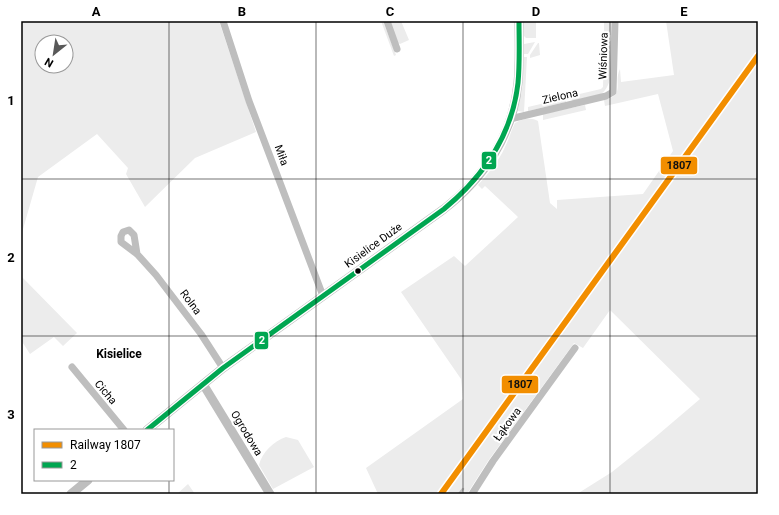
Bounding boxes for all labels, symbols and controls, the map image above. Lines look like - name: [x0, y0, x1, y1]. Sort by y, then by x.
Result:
- text: A: [92, 4, 101, 19]
- text: B: [238, 4, 246, 19]
- text: C: [386, 4, 395, 19]
- text: D: [532, 4, 540, 19]
- text: E: [680, 4, 688, 19]
- street label: Wiśniowa: [596, 32, 611, 80]
- north arrow: [34, 34, 74, 74]
- text: N: [42, 55, 56, 70]
- street label: Zielona: [541, 86, 579, 107]
- text: 1: [7, 93, 15, 108]
- street label: Miła: [272, 143, 291, 167]
- line badge: 2: [481, 151, 497, 170]
- text: 2: [486, 154, 492, 167]
- line badge: 1807: [660, 156, 698, 175]
- text: 1807: [666, 159, 692, 172]
- street label: Kisielice Duże: [342, 220, 405, 271]
- text: 2: [7, 250, 15, 265]
- unlabelled marker: [353, 266, 363, 276]
- street label: Rolna: [177, 287, 204, 317]
- line badge: 2: [254, 331, 269, 350]
- text: 2: [259, 334, 265, 347]
- district label: Kisielice: [96, 347, 142, 361]
- line badge: 1807: [501, 375, 539, 394]
- street label: Cicha: [92, 378, 119, 407]
- text: 1807: [507, 378, 533, 391]
- street label: Łąkowa: [491, 405, 524, 443]
- text: 3: [7, 407, 15, 422]
- street label: Ogrodowa: [228, 408, 265, 458]
- legend: [34, 429, 174, 481]
- text: Railway 1807: [70, 438, 141, 452]
- text: 2: [70, 458, 77, 472]

